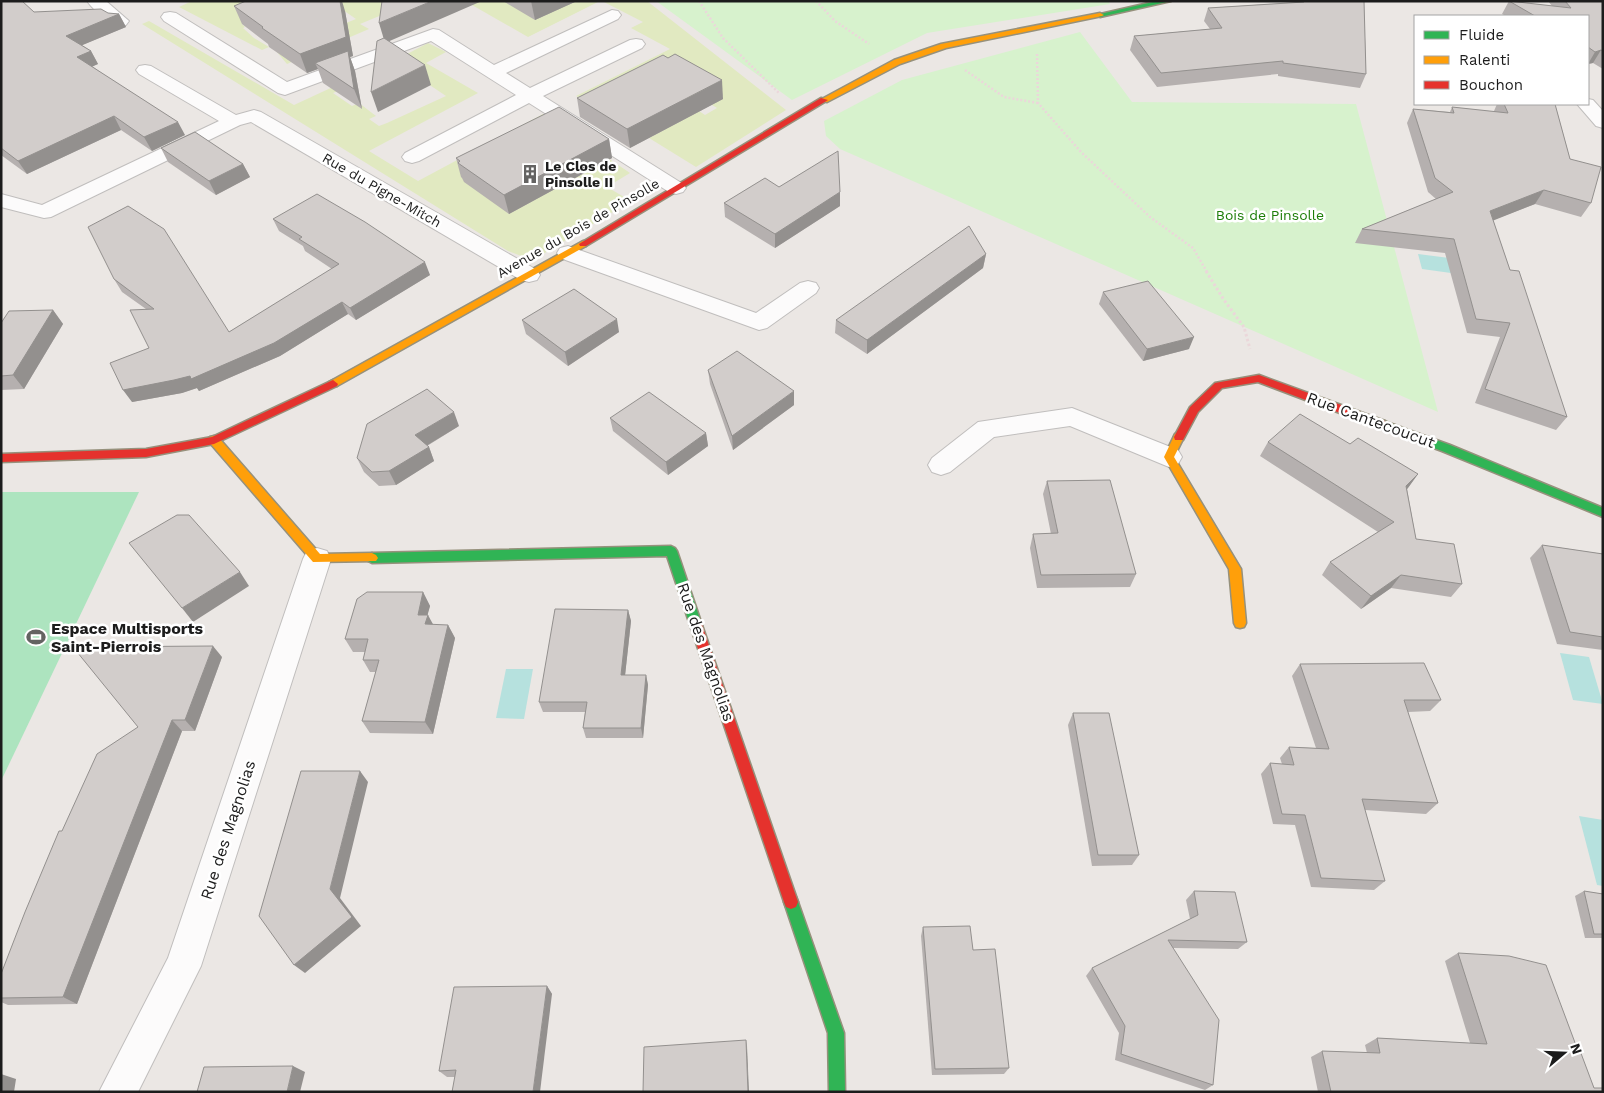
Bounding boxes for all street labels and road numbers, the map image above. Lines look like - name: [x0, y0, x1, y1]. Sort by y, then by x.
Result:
- street label: Rue du Pigne-Mitch: [320, 149, 444, 231]
- street label: Avenue du Bois de Pinsolle: [494, 175, 662, 281]
- street label: Rue Cantecoucut: [1304, 388, 1438, 452]
- street label: Rue des Magnolias: [673, 580, 739, 724]
- street label: Rue des Magnolias: [196, 758, 260, 902]

